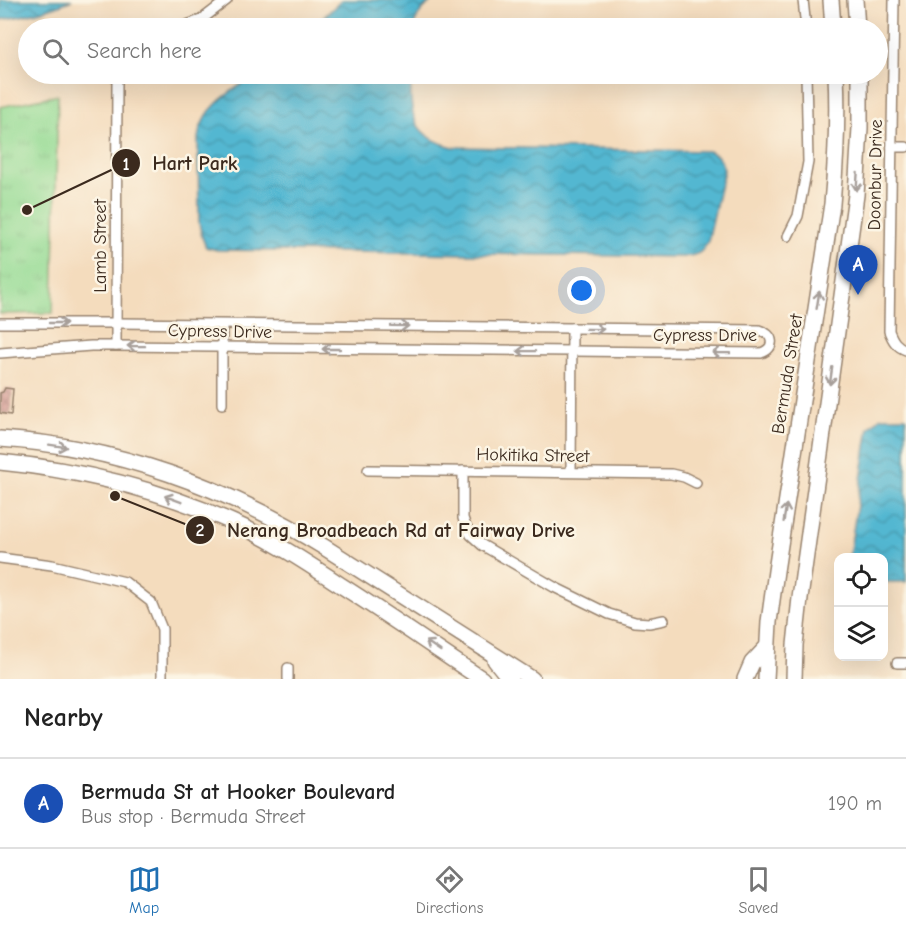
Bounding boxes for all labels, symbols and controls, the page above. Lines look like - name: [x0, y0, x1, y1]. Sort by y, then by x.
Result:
- search box: [18, 18, 888, 84]
- icon: search: [39, 35, 72, 68]
- text: Search here: [87, 38, 202, 64]
- street label: Doonbur Drive: [864, 119, 887, 231]
- callout: Hart Park: [111, 144, 250, 182]
- text: Hart Park: [152, 152, 238, 175]
- text: 1: [122, 154, 130, 175]
- one-way arrow: [851, 172, 862, 192]
- street label: Lamb Street: [90, 198, 111, 293]
- pin: A: [838, 246, 878, 295]
- your location: [567, 276, 596, 305]
- one-way arrow: [813, 290, 824, 310]
- street label: Bermuda Street: [768, 312, 807, 436]
- one-way arrow: [48, 317, 68, 329]
- street label: Cypress Drive: [168, 320, 272, 343]
- one-way arrow: [390, 320, 410, 332]
- one-way arrow: [585, 323, 605, 335]
- street label: Cypress Drive: [653, 325, 757, 346]
- one-way arrow: [126, 340, 146, 352]
- one-way arrow: [321, 343, 341, 355]
- one-way arrow: [516, 345, 536, 357]
- one-way arrow: [711, 347, 731, 359]
- one-way arrow: [826, 365, 837, 385]
- one-way arrow: [48, 441, 67, 452]
- street label: Hokitika Street: [476, 444, 591, 467]
- one-way arrow: [165, 492, 183, 503]
- one-way arrow: [780, 504, 791, 524]
- callout: Nerang Broadbeach Rd at Fairway Drive: [185, 511, 587, 549]
- text: Nerang Broadbeach Rd at Fairway Drive: [227, 519, 575, 542]
- text: 2: [196, 520, 205, 541]
- map controls: [834, 553, 888, 661]
- button: locate: [834, 553, 888, 607]
- button: layers: [834, 607, 888, 661]
- one-way arrow: [426, 640, 442, 652]
- text: Nearby: [24, 703, 103, 733]
- text: Bermuda St at Hooker Boulevard: [81, 779, 395, 805]
- text: A: [38, 792, 49, 815]
- text: 190 m: [828, 792, 882, 815]
- text: Bus stop · Bermuda Street: [81, 805, 305, 828]
- tab: Map: [128, 863, 161, 917]
- tab: Directions: [416, 863, 483, 917]
- tab: Saved: [738, 863, 778, 917]

